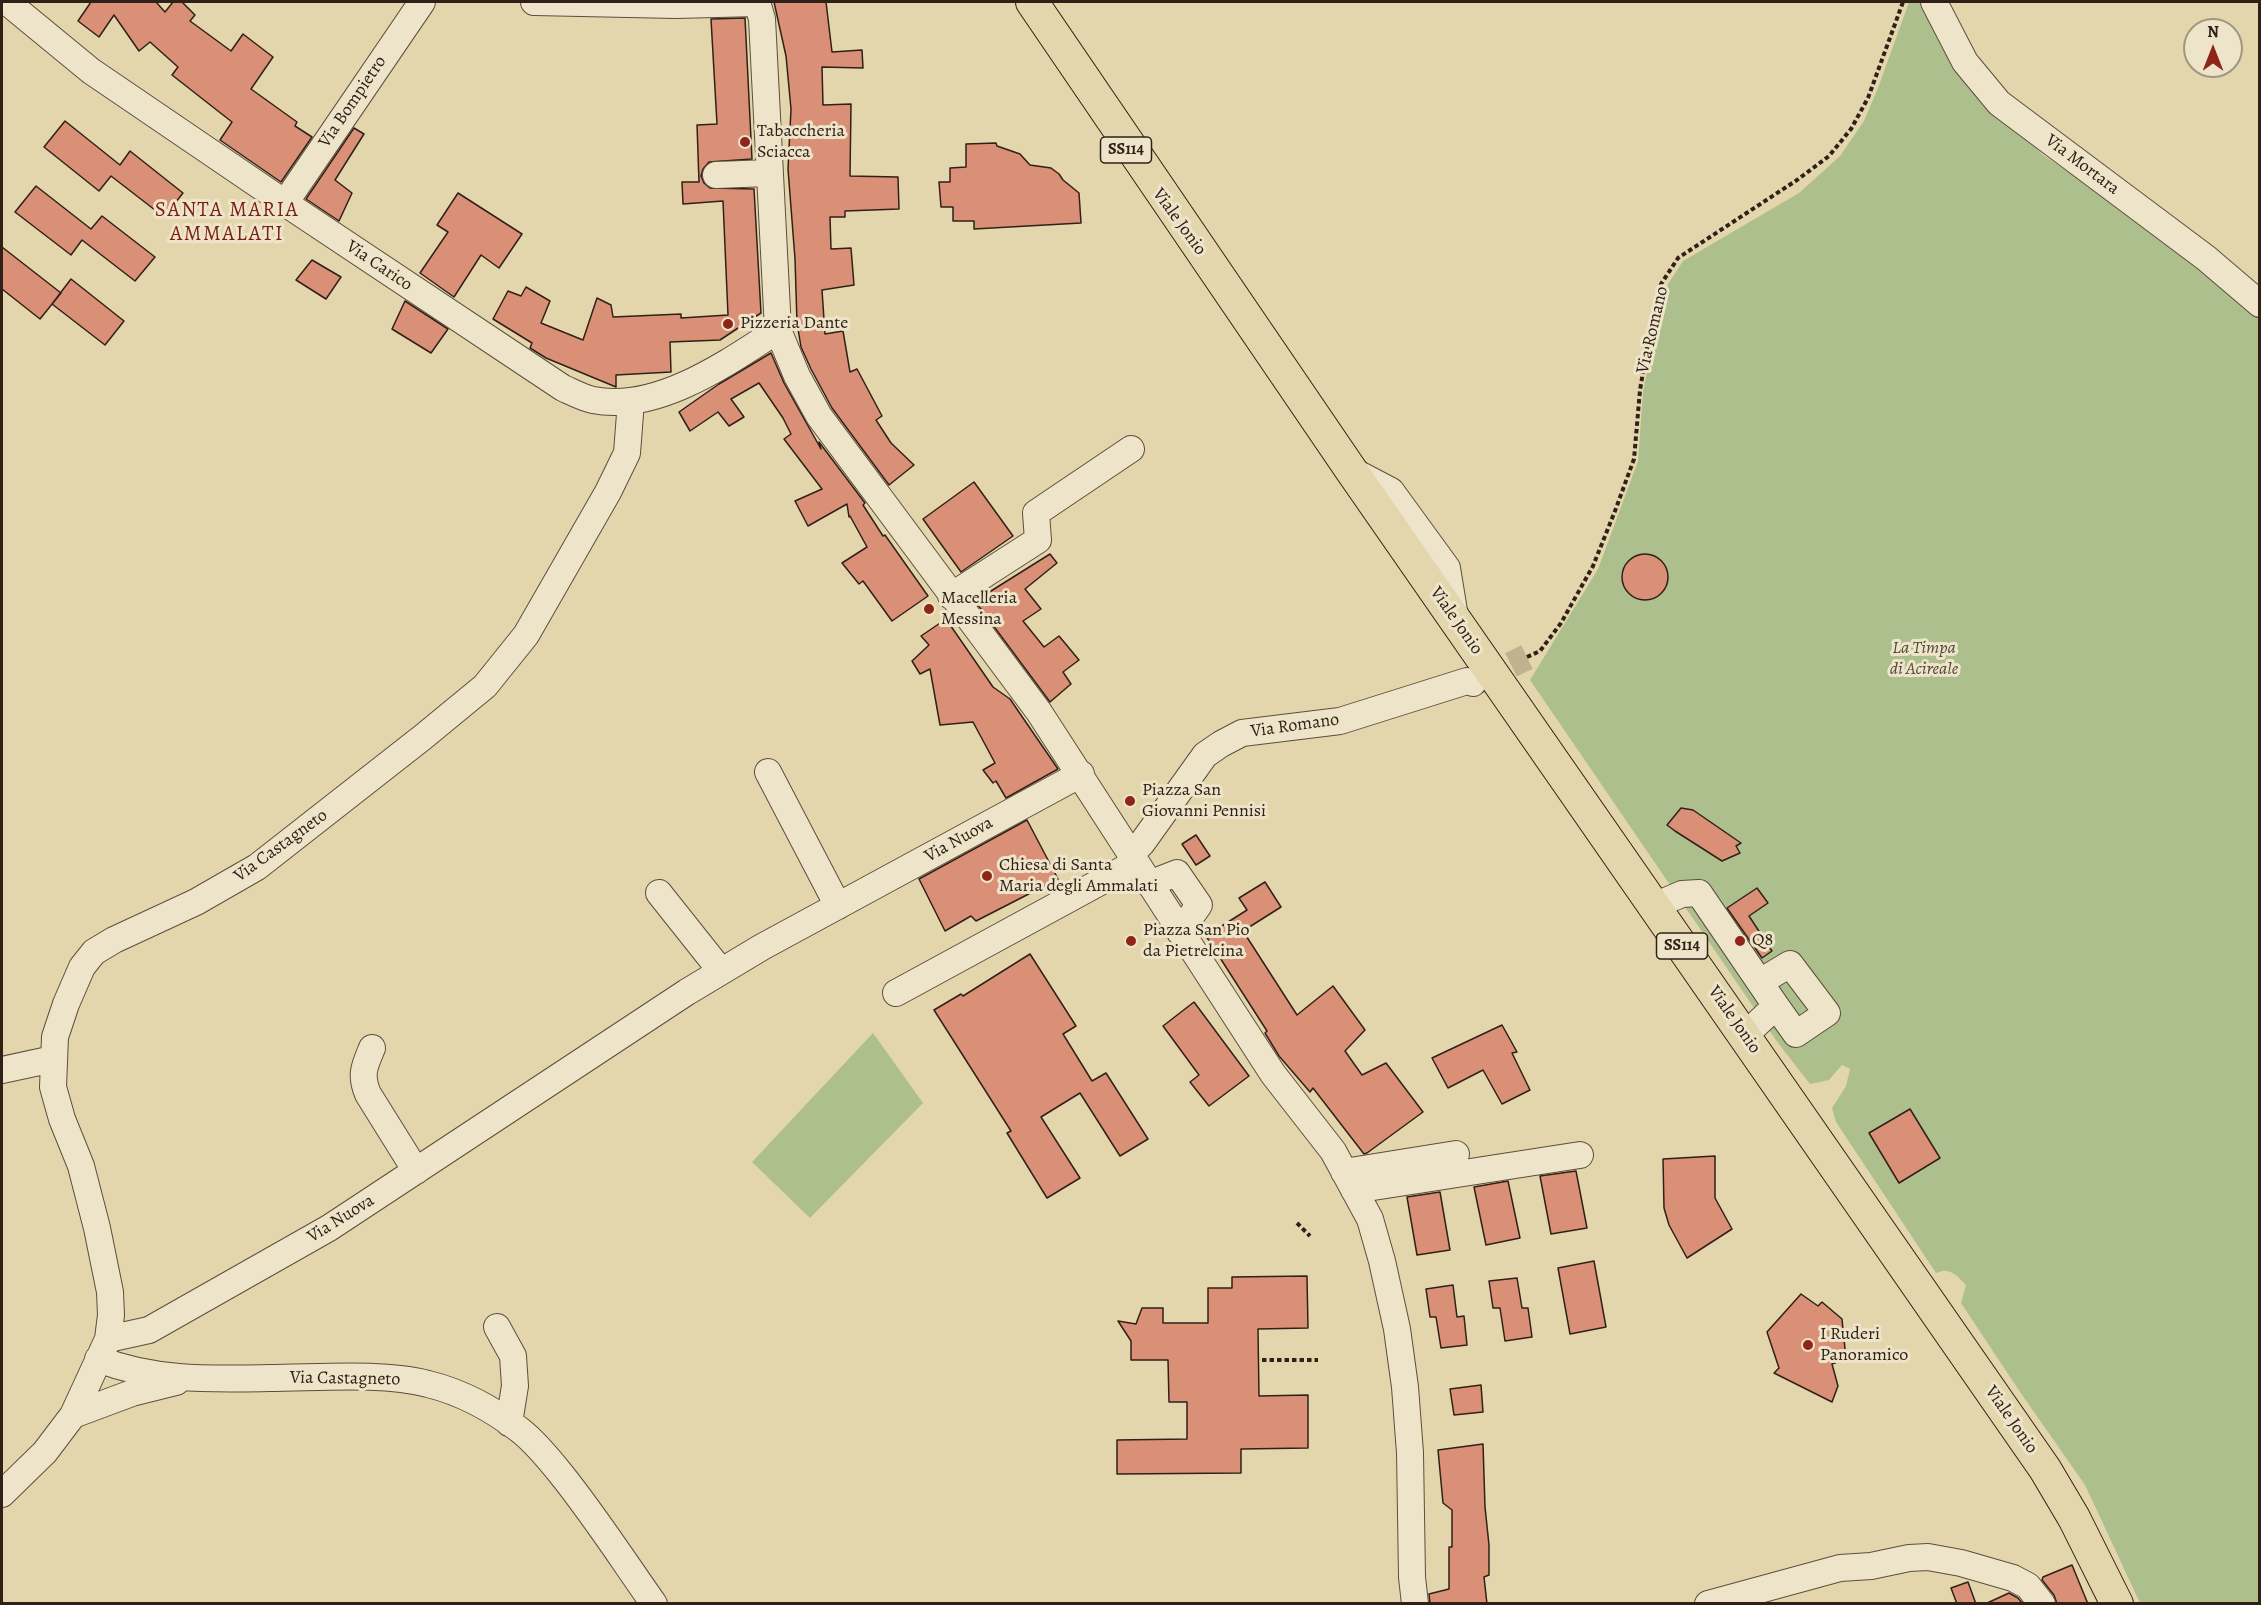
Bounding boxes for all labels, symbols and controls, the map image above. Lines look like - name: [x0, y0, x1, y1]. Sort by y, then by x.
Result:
- north arrow: [2183, 18, 2243, 78]
- text: N: [2207, 21, 2219, 43]
- street label: Via Bompietro: [314, 52, 392, 152]
- place label: Tabaccheria Sciacca: [757, 121, 845, 164]
- street label: Via Mortara: [2041, 130, 2123, 200]
- marker: Tabaccheria Sciacca: [738, 135, 752, 149]
- road number: SS114: [1100, 137, 1152, 163]
- street label: Viale Jonio: [1147, 184, 1211, 260]
- district label: SANTA MARIA AMMALATI: [155, 198, 299, 248]
- street label: Via Carico: [342, 236, 416, 296]
- street label: Via Romano: [1632, 284, 1674, 376]
- place label: Pizzeria Dante: [740, 313, 848, 335]
- marker: Pizzeria Dante: [721, 317, 735, 331]
- street label: Viale Jonio: [1425, 583, 1487, 659]
- place label: Macelleria Messina: [941, 588, 1017, 630]
- marker: Macelleria Messina: [922, 602, 936, 616]
- park label: La Timpa di Acireale: [1890, 638, 1958, 680]
- street label: Via Romano: [1249, 709, 1341, 743]
- place label: Piazza San Giovanni Pennisi: [1142, 780, 1266, 822]
- marker: Piazza San Giovanni Pennisi: [1123, 794, 1137, 808]
- street label: Via Castagneto: [230, 805, 332, 887]
- street label: Via Nuova: [921, 812, 997, 868]
- place label: Chiesa di Santa Maria degli Ammalati: [999, 855, 1158, 898]
- marker: Chiesa di Santa Maria degli Ammalati: [980, 869, 994, 883]
- place label: Piazza San Pio da Pietrelcina: [1143, 920, 1249, 962]
- place label: Q8: [1752, 930, 1773, 952]
- road number: SS114: [1656, 933, 1708, 959]
- marker: Piazza San Pio da Pietrelcina: [1124, 934, 1138, 948]
- marker: Q8: [1733, 934, 1747, 948]
- street label: Viale Jonio: [1703, 982, 1765, 1058]
- street label: Via Nuova: [304, 1190, 378, 1248]
- place label: I Ruderi Panoramico: [1820, 1324, 1908, 1366]
- marker: I Ruderi Panoramico: [1801, 1338, 1815, 1352]
- street label: Via Castagneto: [290, 1367, 400, 1391]
- street label: Viale Jonio: [1980, 1382, 2042, 1458]

